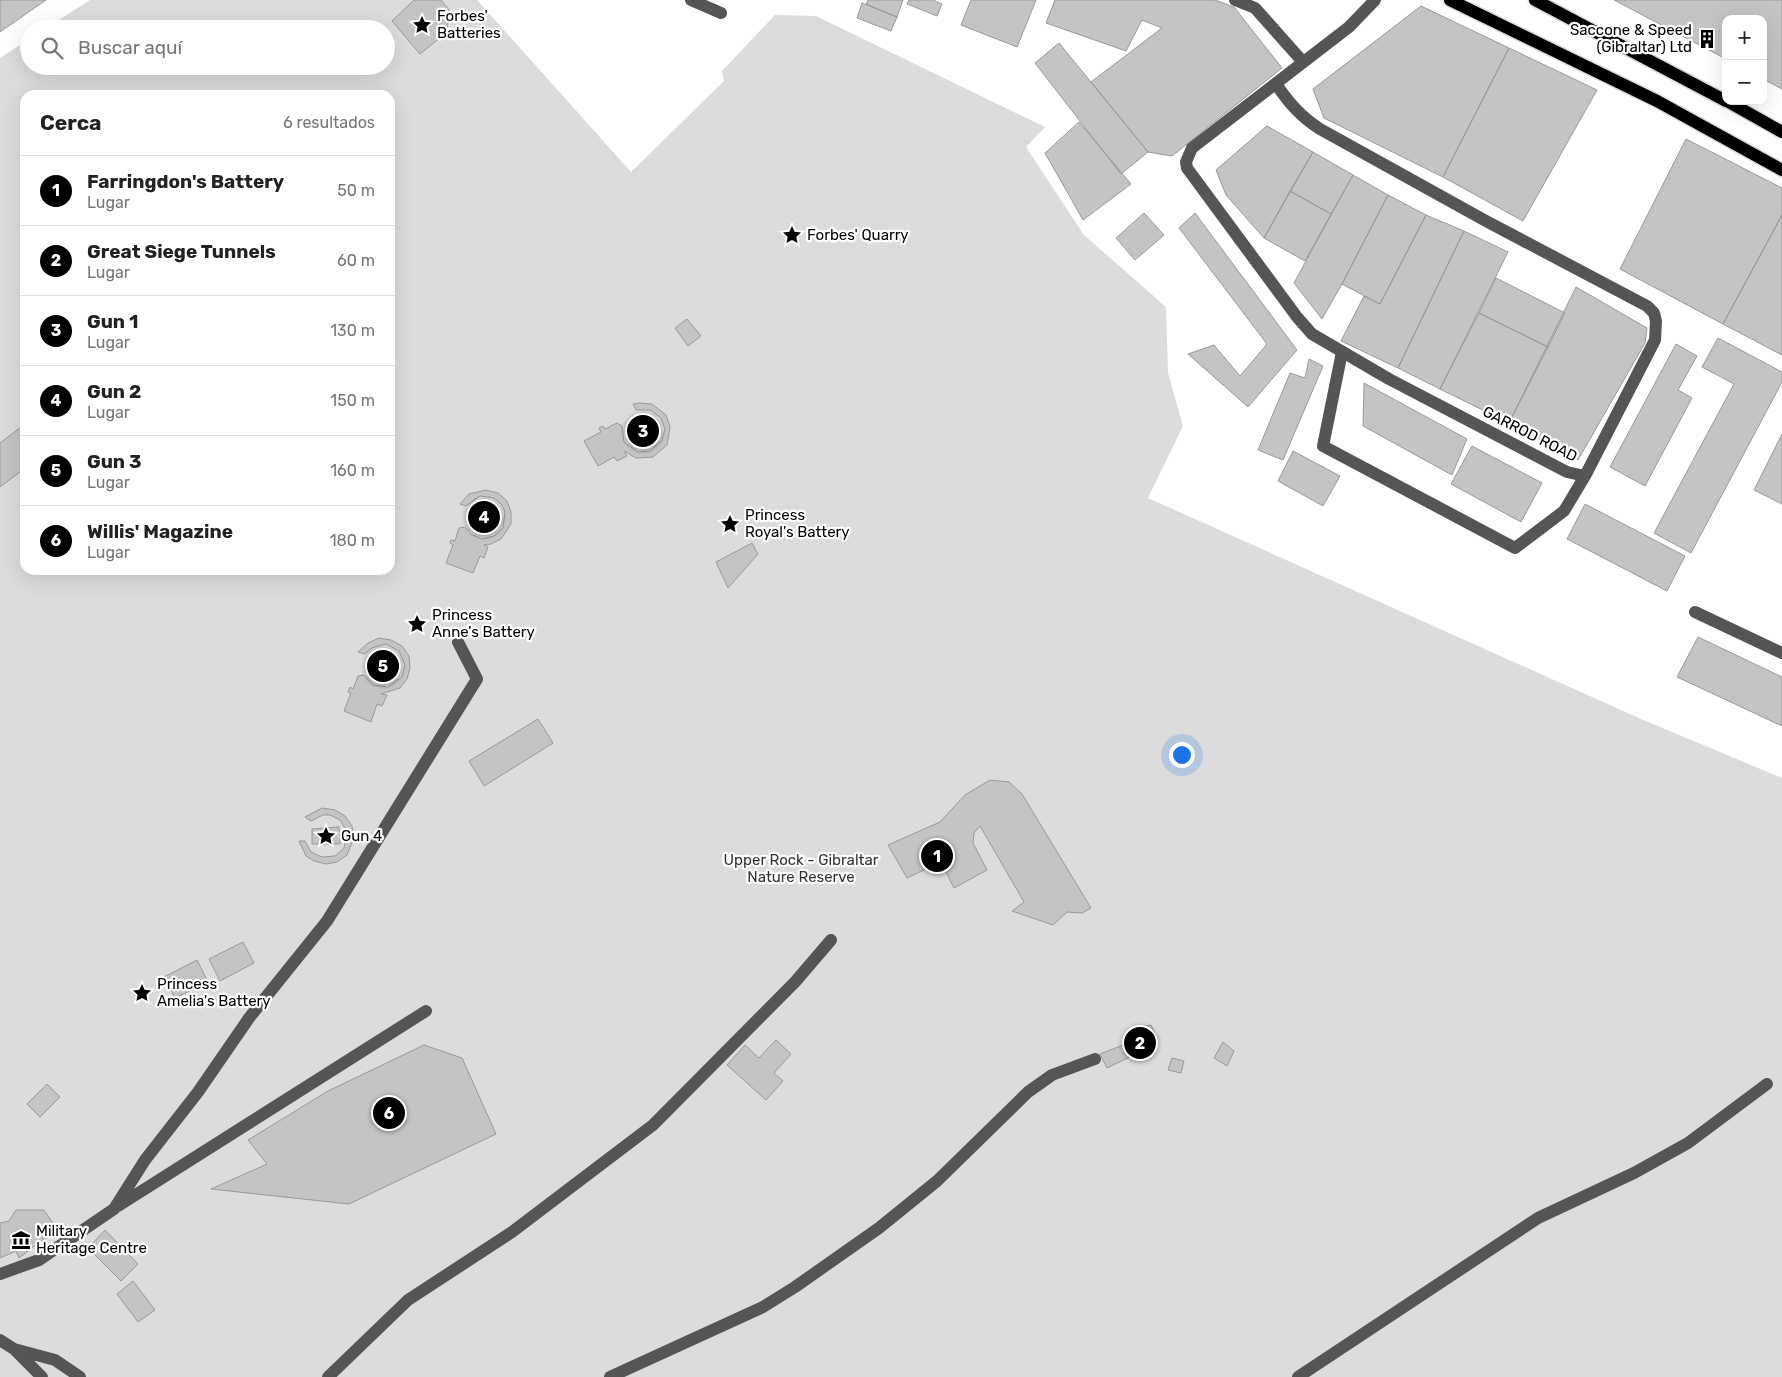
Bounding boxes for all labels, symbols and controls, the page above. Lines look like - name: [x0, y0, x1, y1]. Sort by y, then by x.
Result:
- place label: Forbes' Batteries: [437, 7, 501, 42]
- place icon: Forbes' Batteries: [411, 14, 433, 36]
- map controls: [1722, 15, 1767, 105]
- button: +: [1722, 15, 1767, 60]
- search box: [20, 20, 395, 75]
- place label: Saccone & Speed (Gibraltar) Ltd: [1570, 21, 1692, 56]
- building icon: Saccone & Speed (Gibraltar) Ltd: [1696, 28, 1718, 50]
- icon: search: [38, 34, 66, 62]
- text: Buscar aquí: [78, 36, 182, 59]
- button: −: [1722, 60, 1767, 105]
- text: Cerca: [40, 110, 101, 135]
- text: 6 resultados: [283, 113, 375, 132]
- text: Farringdon's Battery: [87, 170, 284, 193]
- text: 1: [52, 181, 60, 200]
- text: 50 m: [337, 181, 375, 200]
- text: Lugar: [87, 193, 130, 212]
- place icon: Forbes' Quarry: [781, 224, 803, 246]
- place label: Forbes' Quarry: [807, 226, 909, 244]
- text: Great Siege Tunnels: [87, 240, 276, 263]
- text: 2: [51, 251, 61, 270]
- text: 60 m: [337, 251, 375, 270]
- text: Lugar: [87, 263, 130, 282]
- text: Gun 1: [87, 310, 139, 333]
- text: 3: [51, 321, 61, 340]
- text: 130 m: [330, 321, 375, 340]
- text: Lugar: [87, 333, 130, 352]
- text: Gun 2: [87, 380, 141, 403]
- text: 4: [51, 391, 61, 410]
- text: 150 m: [330, 391, 375, 410]
- street label: GARROD ROAD: [1480, 402, 1580, 466]
- text: Lugar: [87, 403, 130, 422]
- pin: 3: [627, 412, 659, 450]
- text: Gun 3: [87, 450, 142, 473]
- text: 5: [51, 461, 61, 480]
- text: 160 m: [330, 461, 375, 480]
- text: Lugar: [87, 473, 130, 492]
- pin: 4: [468, 498, 500, 536]
- place label: Princess Royal's Battery: [745, 506, 850, 541]
- place icon: Princess Royal's Battery: [719, 513, 741, 535]
- text: Willis' Magazine: [87, 520, 233, 543]
- text: 6: [51, 531, 61, 550]
- text: 180 m: [330, 531, 375, 550]
- text: Lugar: [87, 543, 130, 562]
- place label: Princess Anne's Battery: [432, 606, 535, 641]
- place icon: Princess Anne's Battery: [406, 613, 428, 635]
- pin: 5: [367, 647, 399, 685]
- your location: [1169, 742, 1195, 768]
- place icon: Gun 4: [315, 825, 337, 847]
- place label: Gun 4: [341, 827, 382, 845]
- pin: 1: [921, 837, 953, 875]
- park label: Upper Rock - Gibraltar Nature Reserve: [724, 851, 879, 886]
- place label: Princess Amelia's Battery: [157, 975, 271, 1010]
- place icon: Princess Amelia's Battery: [131, 982, 153, 1004]
- pin: 2: [1124, 1024, 1156, 1062]
- pin: 6: [373, 1094, 405, 1132]
- place label: Military Heritage Centre: [36, 1222, 147, 1257]
- museum icon: Military Heritage Centre: [10, 1229, 32, 1251]

